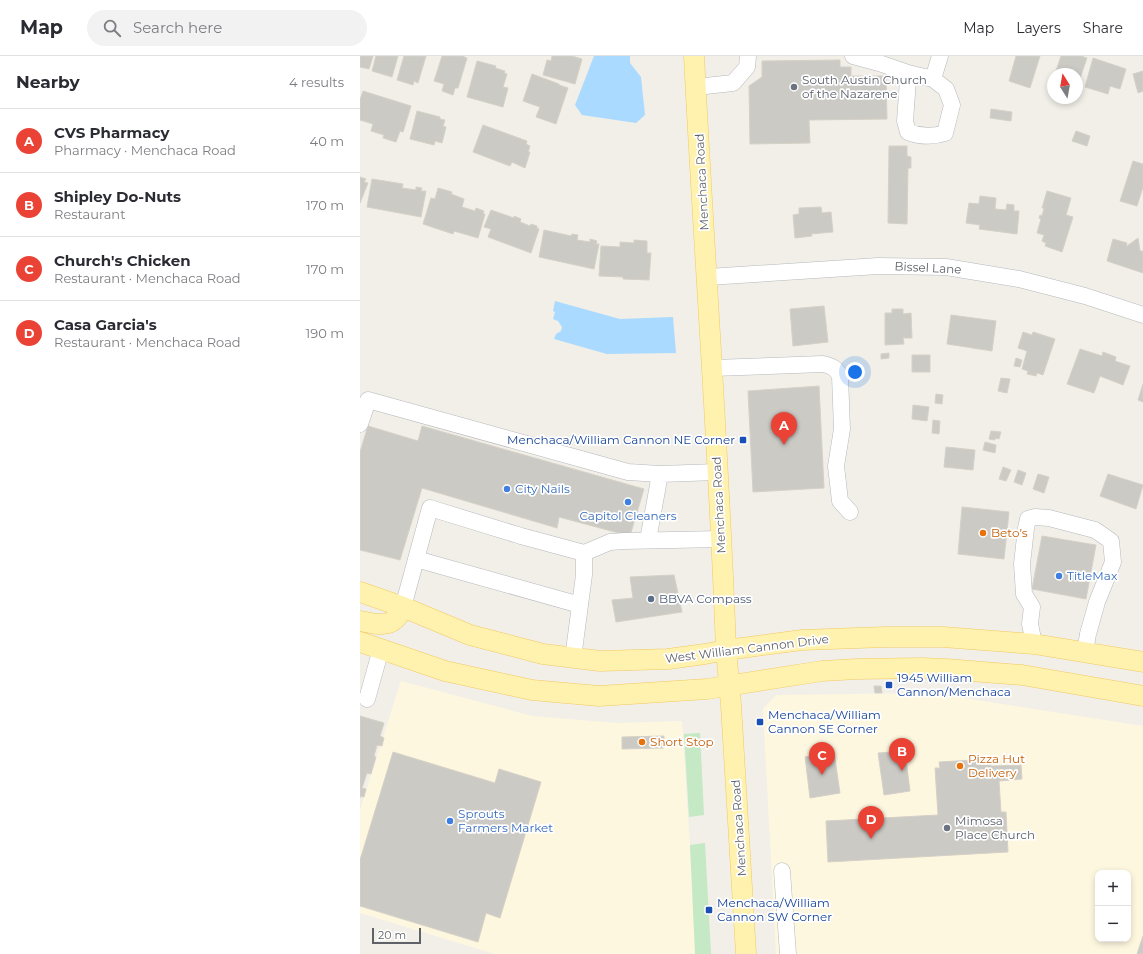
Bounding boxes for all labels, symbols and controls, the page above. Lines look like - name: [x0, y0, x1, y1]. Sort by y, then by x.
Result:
- search box: [87, 10, 367, 46]
- text: Map: [20, 16, 63, 39]
- icon: search: [101, 17, 123, 39]
- text: Search here: [133, 18, 222, 37]
- text: Map: [963, 19, 994, 37]
- text: Layers: [1016, 19, 1061, 37]
- text: Share: [1083, 19, 1123, 37]
- north arrow: [1047, 68, 1083, 104]
- text: Nearby: [16, 72, 80, 92]
- place label: South Austin Church of the Nazarene: [802, 72, 927, 101]
- text: 4 results: [289, 74, 344, 90]
- marker: South Austin Church of the Nazarene: [789, 82, 799, 92]
- text: CVS Pharmacy: [54, 123, 169, 142]
- text: A: [24, 133, 34, 149]
- text: 40 m: [310, 133, 344, 149]
- street label: Menchaca Road: [691, 133, 712, 231]
- text: Pharmacy · Menchaca Road: [54, 142, 236, 158]
- text: Shipley Do-Nuts: [54, 187, 181, 206]
- text: B: [24, 197, 34, 213]
- text: 170 m: [306, 197, 344, 213]
- text: Restaurant: [54, 206, 125, 222]
- text: Church's Chicken: [54, 251, 191, 270]
- street label: Bissel Lane: [894, 258, 962, 277]
- text: C: [24, 261, 34, 277]
- text: 170 m: [306, 261, 344, 277]
- text: Restaurant · Menchaca Road: [54, 270, 241, 286]
- text: Casa Garcia's: [54, 315, 157, 334]
- text: D: [24, 325, 34, 341]
- text: 190 m: [306, 325, 344, 341]
- text: Restaurant · Menchaca Road: [54, 334, 241, 350]
- your location: [845, 362, 865, 382]
- pin: A: [771, 412, 797, 445]
- place label: Menchaca/William Cannon NE Corner: [507, 432, 735, 447]
- marker: Menchaca/William Cannon NE Corner: [738, 435, 748, 445]
- street label: Menchaca Road: [708, 456, 729, 554]
- place label: City Nails: [515, 481, 570, 496]
- marker: City Nails: [502, 484, 512, 494]
- marker: Capitol Cleaners: [623, 497, 633, 507]
- place label: Capitol Cleaners: [579, 508, 677, 523]
- place label: Beto’s: [991, 525, 1028, 540]
- marker: Beto’s: [978, 528, 988, 538]
- place label: TitleMax: [1067, 568, 1118, 583]
- marker: TitleMax: [1054, 571, 1064, 581]
- place label: BBVA Compass: [659, 591, 752, 606]
- marker: BBVA Compass: [646, 594, 656, 604]
- street label: West William Cannon Drive: [664, 631, 830, 666]
- place label: 1945 William Cannon/Menchaca: [897, 670, 1011, 699]
- marker: 1945 William Cannon/Menchaca: [884, 680, 894, 690]
- place label: Menchaca/William Cannon SE Corner: [768, 707, 881, 736]
- marker: Menchaca/William Cannon SE Corner: [755, 717, 765, 727]
- place label: Short Stop: [650, 734, 714, 749]
- marker: Short Stop: [637, 737, 647, 747]
- pin: B: [889, 738, 915, 771]
- pin: C: [809, 742, 835, 775]
- place label: Pizza Hut Delivery: [968, 751, 1025, 780]
- marker: Pizza Hut Delivery: [955, 761, 965, 771]
- street label: Menchaca Road: [728, 779, 749, 877]
- place label: Sprouts Farmers Market: [458, 806, 553, 835]
- pin: D: [858, 806, 884, 839]
- place label: Mimosa Place Church: [955, 813, 1035, 842]
- marker: Sprouts Farmers Market: [445, 816, 455, 826]
- marker: Mimosa Place Church: [942, 823, 952, 833]
- map controls: [1095, 870, 1131, 942]
- button: +: [1095, 870, 1131, 906]
- place label: Menchaca/William Cannon SW Corner: [717, 895, 832, 924]
- marker: Menchaca/William Cannon SW Corner: [704, 905, 714, 915]
- button: −: [1095, 906, 1131, 942]
- scale bar: [372, 926, 421, 945]
- text: 20 m: [378, 928, 406, 942]

